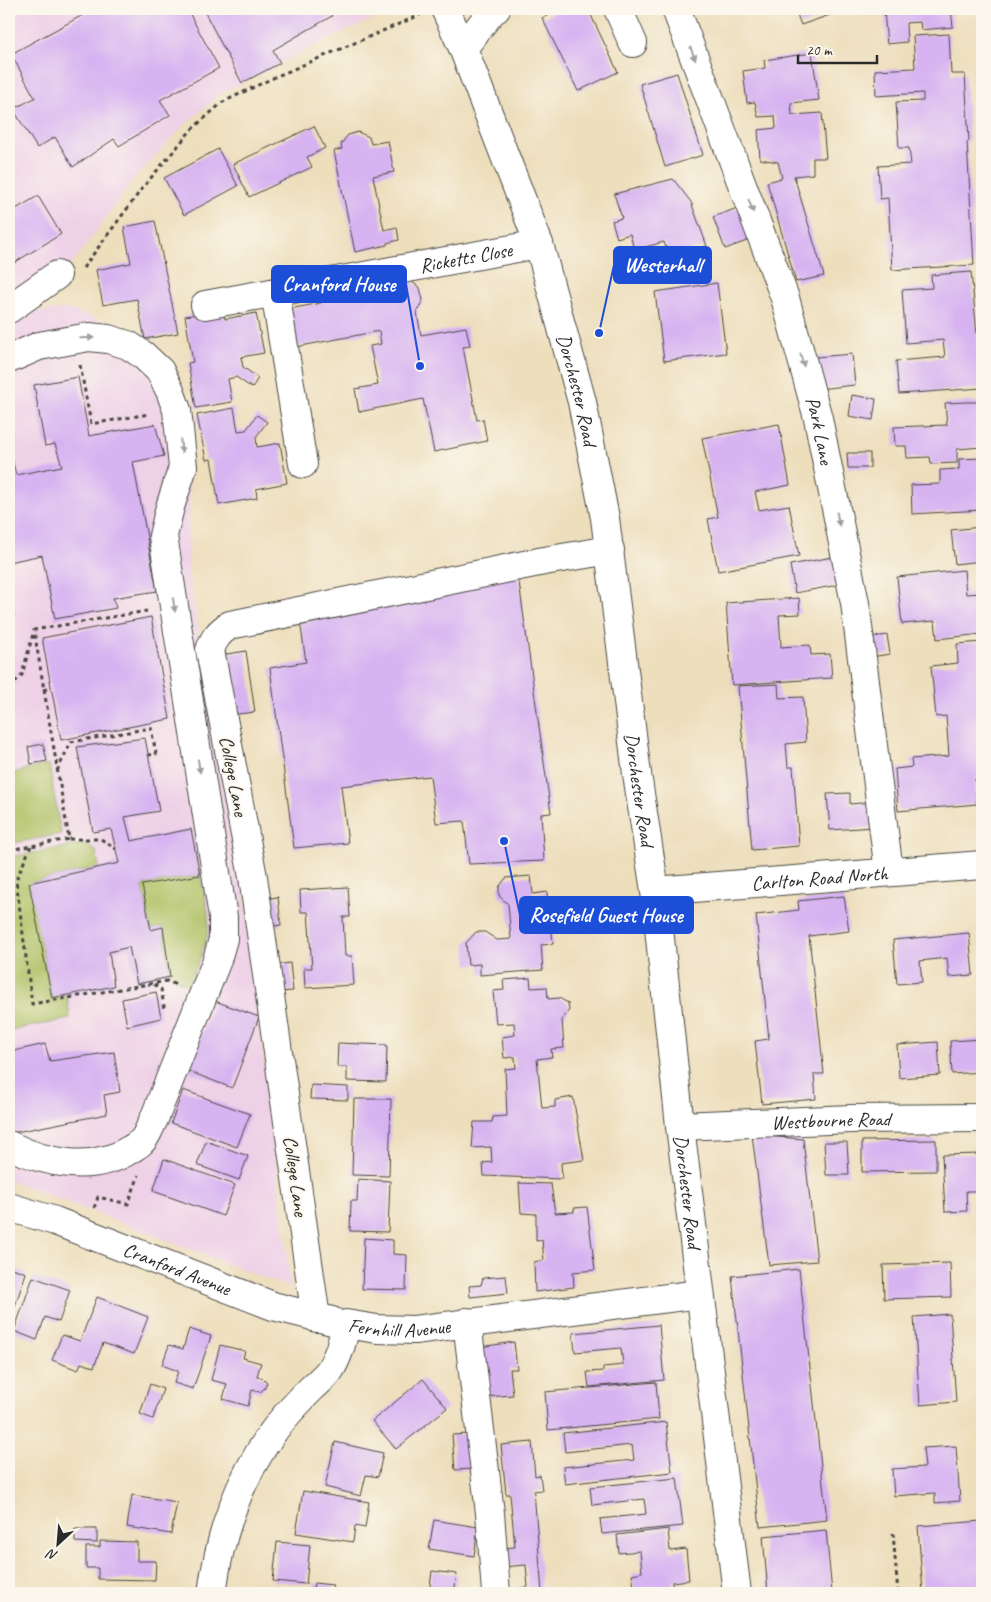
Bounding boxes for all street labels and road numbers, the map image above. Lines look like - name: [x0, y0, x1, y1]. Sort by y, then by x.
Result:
- street label: Ricketts Close: [418, 237, 516, 279]
- street label: Dorchester Road: [551, 331, 603, 451]
- street label: Park Lane: [800, 394, 839, 468]
- street label: Dorchester Road: [619, 732, 660, 851]
- street label: College Lane: [214, 734, 254, 820]
- street label: Carlton Road North: [750, 860, 890, 896]
- street label: Westbourne Road: [771, 1107, 894, 1135]
- street label: College Lane: [277, 1134, 314, 1219]
- street label: Dorchester Road: [668, 1134, 707, 1253]
- street label: Cranford Avenue: [120, 1237, 235, 1302]
- street label: Fernhill Avenue: [347, 1313, 453, 1343]

